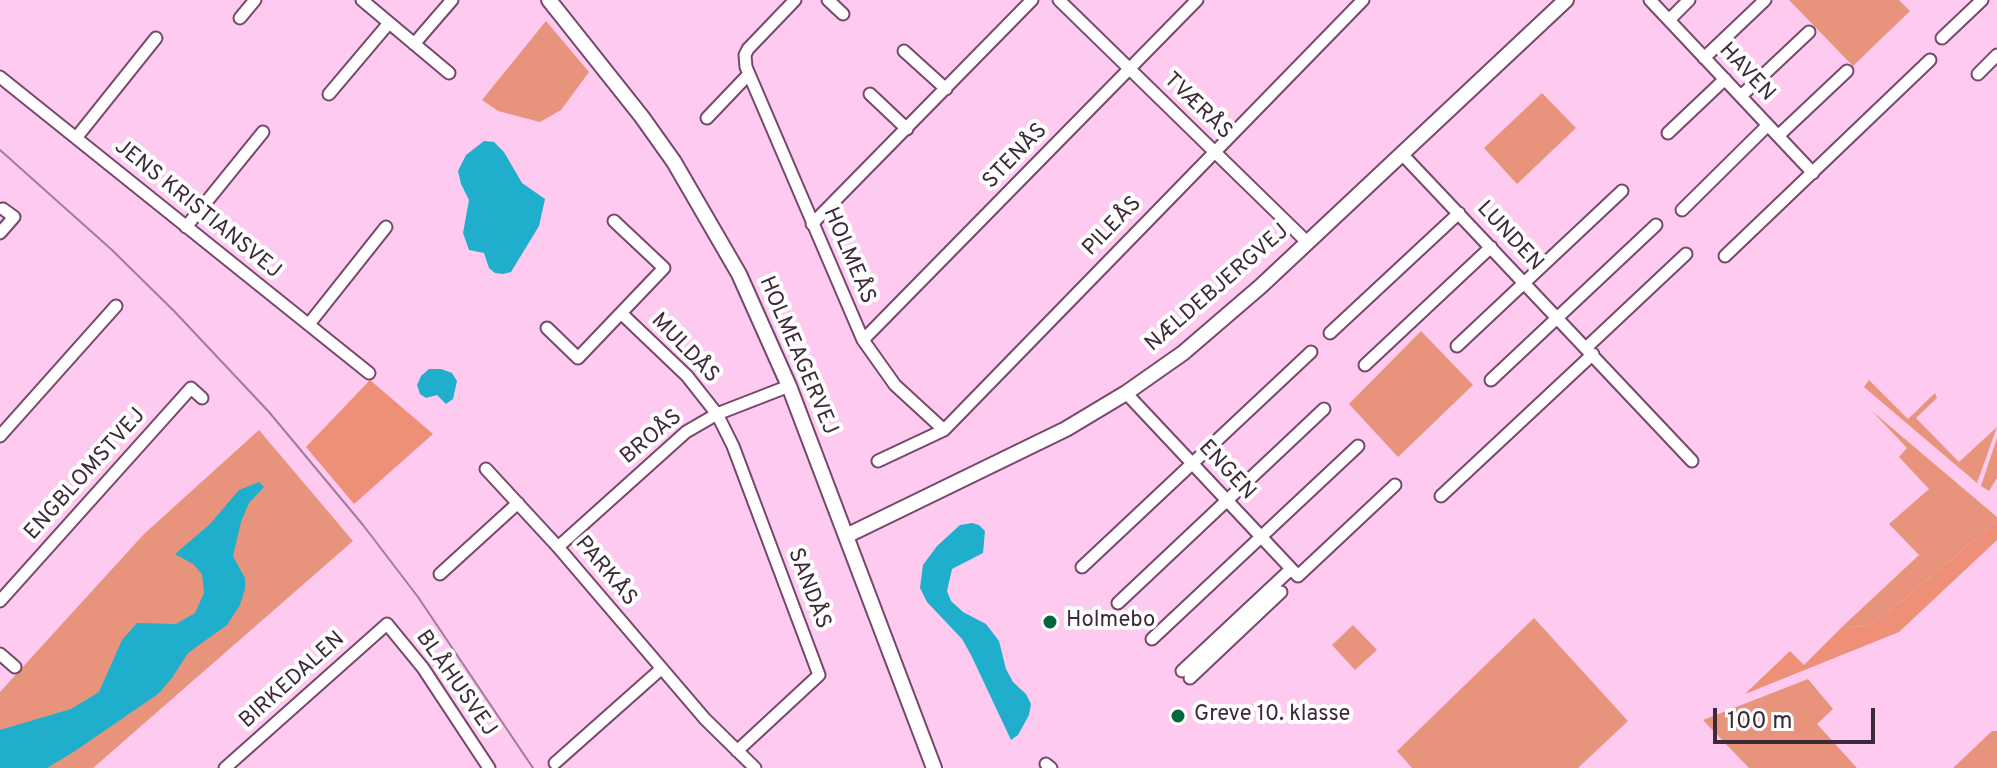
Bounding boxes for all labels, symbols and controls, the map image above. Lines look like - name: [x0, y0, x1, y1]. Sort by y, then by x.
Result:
- street label: HAVEN: [1712, 38, 1780, 108]
- street label: TVÆRÅS: [1157, 68, 1237, 146]
- street label: STENÅS: [978, 119, 1054, 195]
- street label: JENS KRISTIANSVEJ: [108, 135, 286, 285]
- street label: PILEÅS: [1078, 191, 1148, 263]
- street label: LUNDEN: [1470, 196, 1548, 278]
- street label: HOLMEÅS: [816, 204, 880, 308]
- street label: NÆLDEBJERGVEJ: [1141, 219, 1295, 359]
- street label: HOLMEAGERVEJ: [752, 273, 842, 439]
- street label: MULDÅS: [644, 309, 724, 389]
- street label: ENGBLOMSTVEJ: [20, 404, 152, 546]
- street label: BROÅS: [616, 405, 688, 471]
- street label: ENGEN: [1192, 436, 1260, 506]
- street label: PARKÅS: [568, 532, 642, 612]
- street label: SANDÅS: [781, 545, 835, 633]
- place label: Holmebo: [1066, 609, 1155, 635]
- marker: Holmebo: [1041, 613, 1059, 631]
- street label: BLÅHUSVEJ: [409, 626, 501, 742]
- street label: BIRKEDALEN: [235, 627, 351, 735]
- scale bar: [1717, 692, 1879, 742]
- place label: Greve 10. klasse: [1194, 703, 1350, 729]
- marker: Greve 10. klasse: [1169, 707, 1187, 725]
- text: 100 m: [1727, 707, 1793, 737]

